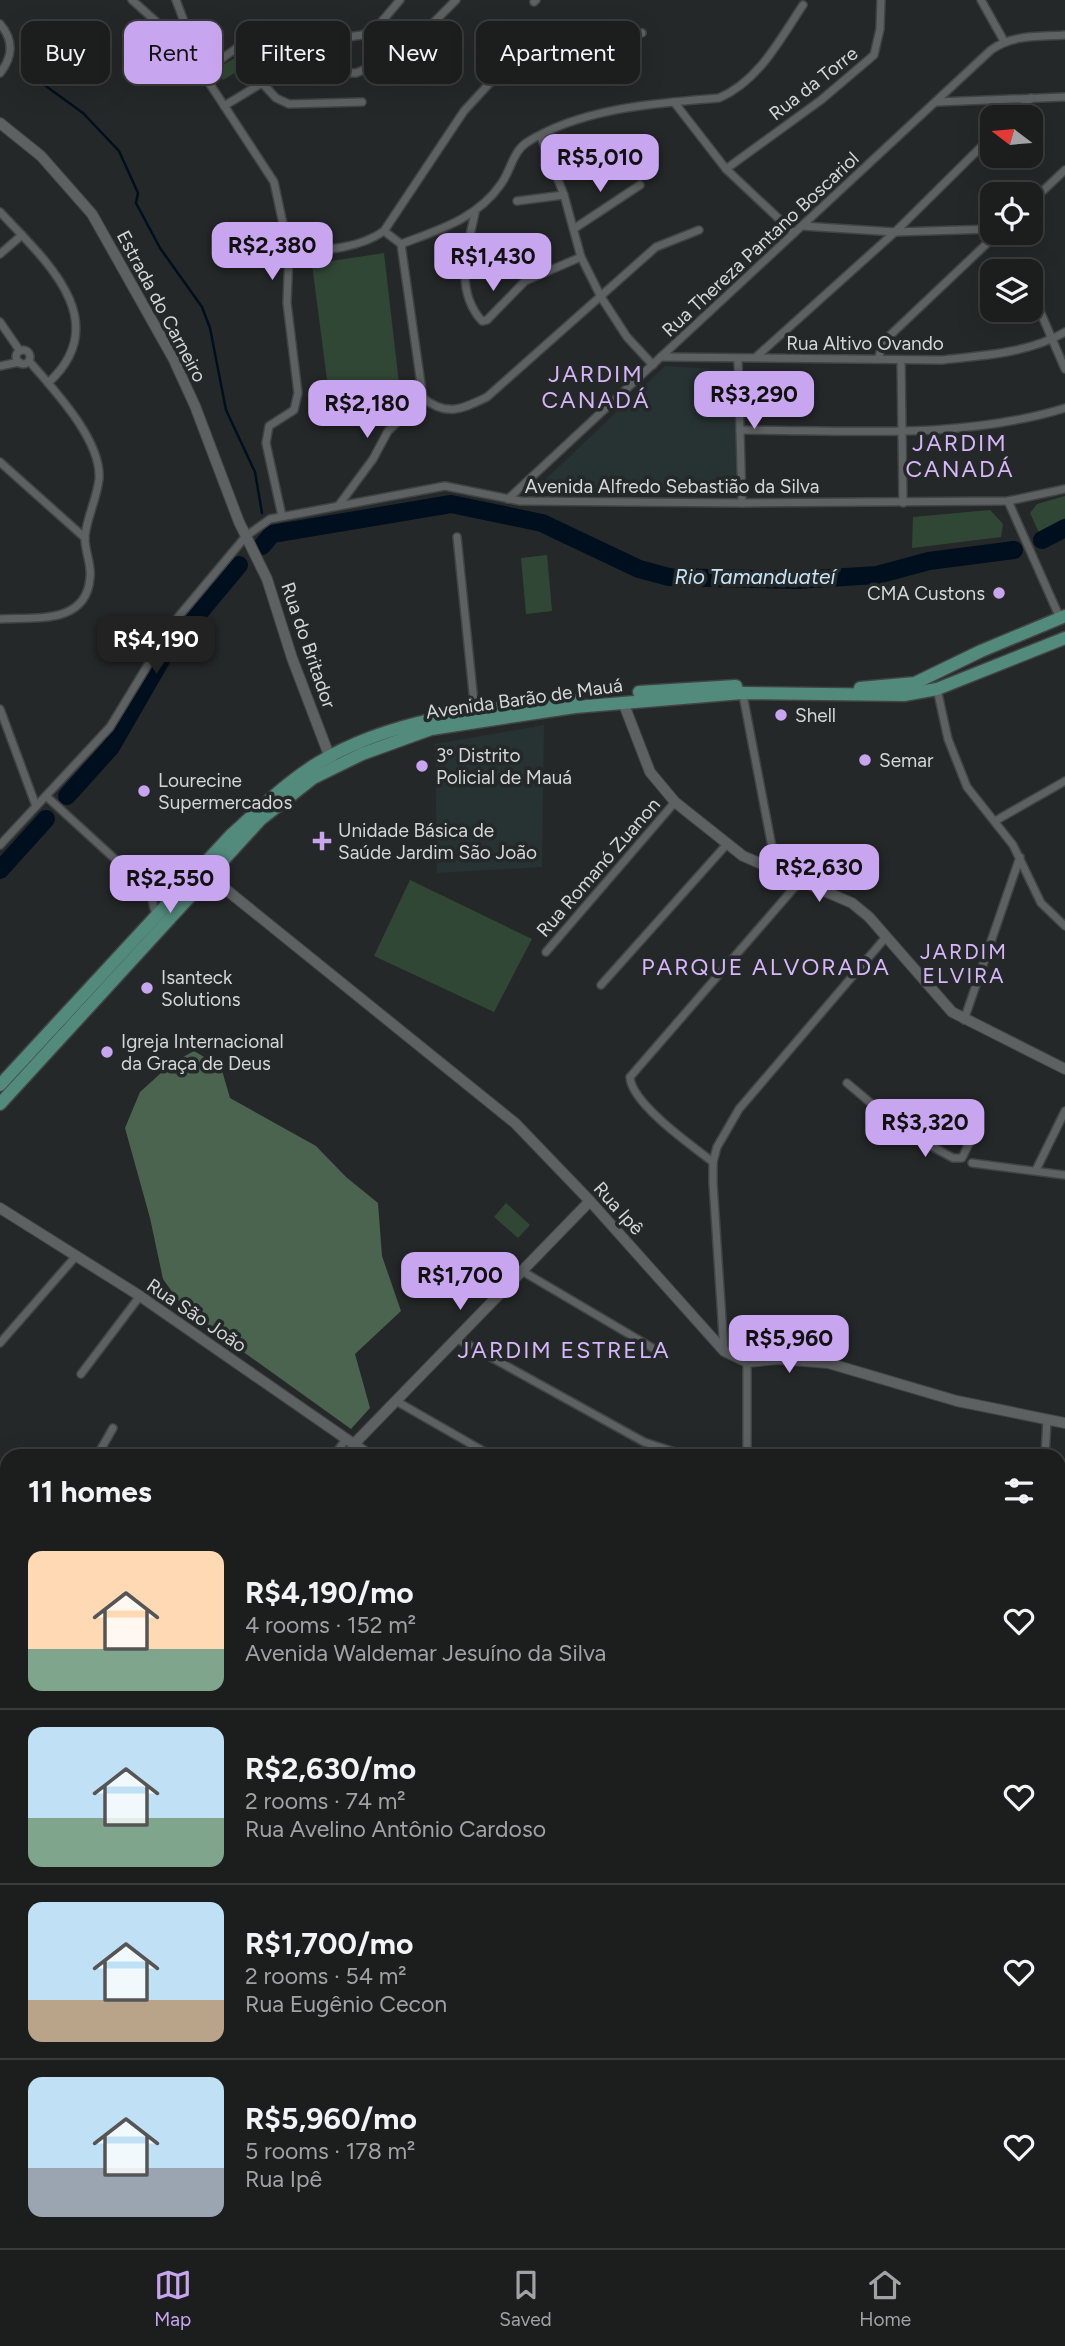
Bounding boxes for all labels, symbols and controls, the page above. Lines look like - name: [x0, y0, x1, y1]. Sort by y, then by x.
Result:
- chip: Buy: [21, 21, 110, 84]
- chip: Rent: [124, 21, 222, 84]
- chip: Filters: [236, 21, 350, 84]
- chip: New: [364, 21, 462, 84]
- chip: Apartment: [476, 21, 640, 84]
- street label: Rua da Torre: [764, 42, 862, 125]
- north arrow: [980, 105, 1043, 168]
- map controls: [980, 105, 1043, 322]
- pin: R$5,010: [535, 134, 665, 194]
- text: R$5,010: [557, 143, 643, 171]
- street label: Rua Thereza Pantano Boscariol: [657, 147, 863, 342]
- button: locate: [980, 182, 1043, 245]
- pin: R$2,380: [207, 222, 337, 282]
- street label: Estrada do Carneiro: [112, 226, 211, 386]
- text: R$2,380: [228, 231, 316, 259]
- pin: R$1,430: [428, 233, 558, 293]
- text: R$1,430: [450, 242, 536, 270]
- button: layers: [980, 259, 1043, 322]
- street label: Rua Altivo Ovando: [786, 332, 944, 355]
- district label: JARDIM CANADÁ: [542, 360, 650, 414]
- pin: R$3,290: [689, 372, 819, 431]
- pin: R$2,180: [302, 380, 432, 440]
- text: R$3,290: [710, 380, 798, 408]
- text: R$2,180: [324, 389, 410, 417]
- district label: JARDIM CANADÁ: [906, 429, 1014, 483]
- street label: Avenida Alfredo Sebastião da Silva: [525, 475, 819, 498]
- water label: Rio Tamanduateí: [675, 564, 838, 589]
- street label: Rua do Britador: [276, 579, 341, 712]
- place label: CMA Custons: [867, 582, 985, 605]
- marker: CMA Custons: [991, 585, 1007, 601]
- pin: R$4,190: [91, 616, 221, 676]
- text: R$4,190: [113, 625, 199, 653]
- street label: Avenida Barão de Mauá: [424, 673, 624, 724]
- place label: Shell: [795, 704, 836, 727]
- marker: Shell: [773, 707, 789, 723]
- place label: 3º Distrito Policial de Mauá: [436, 744, 572, 789]
- place label: Semar: [879, 749, 934, 772]
- marker: Semar: [857, 752, 873, 768]
- marker: 3º Distrito Policial de Mauá: [414, 758, 430, 774]
- place label: Lourecine Supermercados: [158, 769, 292, 814]
- marker: Lourecine Supermercados: [136, 783, 152, 799]
- street label: Rua Romanó Zuanon: [532, 793, 665, 942]
- place label: Unidade Básica de Saúde Jardim São João: [338, 819, 537, 864]
- marker: Unidade Básica de Saúde Jardim São João: [312, 831, 332, 851]
- pin: R$2,630: [754, 844, 884, 904]
- text: R$2,630: [775, 853, 863, 881]
- pin: R$2,550: [105, 856, 235, 915]
- text: R$2,550: [126, 864, 214, 892]
- district label: JARDIM ELVIRA: [920, 939, 1008, 988]
- district label: PARQUE ALVORADA: [641, 953, 891, 981]
- place label: Isanteck Solutions: [161, 966, 241, 1011]
- marker: Isanteck Solutions: [139, 980, 155, 996]
- place label: Igreja Internacional da Graça de Deus: [121, 1030, 284, 1075]
- marker: Igreja Internacional da Graça de Deus: [99, 1044, 115, 1060]
- pin: R$3,320: [860, 1100, 990, 1159]
- text: R$3,320: [881, 1108, 969, 1136]
- street label: Rua Ipê: [589, 1177, 648, 1240]
- pin: R$1,700: [395, 1252, 525, 1312]
- text: R$1,700: [417, 1261, 503, 1289]
- street label: Rua São João: [142, 1274, 251, 1357]
- pin: R$5,960: [724, 1316, 854, 1375]
- text: R$5,960: [745, 1324, 833, 1352]
- district label: JARDIM ESTRELA: [458, 1336, 671, 1364]
- icon: filters: [1000, 1472, 1038, 1510]
- text: 11 homes: [28, 1473, 152, 1510]
- text: R$4,190/mo: [245, 1574, 414, 1611]
- icon: home: [84, 1579, 168, 1663]
- icon: heart: [1000, 1602, 1038, 1640]
- text: 4 rooms · 152 m²: [245, 1611, 416, 1639]
- text: Avenida Waldemar Jesuíno da Silva: [245, 1639, 606, 1667]
- text: R$2,630/mo: [245, 1750, 416, 1787]
- icon: home: [84, 1755, 168, 1839]
- icon: heart: [1000, 1778, 1038, 1816]
- text: 2 rooms · 74 m²: [245, 1787, 406, 1815]
- text: Rua Avelino Antônio Cardoso: [245, 1815, 546, 1843]
- text: R$1,700/mo: [245, 1925, 413, 1962]
- icon: home: [84, 1930, 168, 2014]
- icon: heart: [1000, 1953, 1038, 1991]
- text: 2 rooms · 54 m²: [245, 1962, 407, 1990]
- text: Rua Eugênio Cecon: [245, 1990, 447, 2018]
- text: R$5,960/mo: [245, 2100, 417, 2137]
- icon: home: [84, 2105, 168, 2189]
- icon: heart: [1000, 2128, 1038, 2166]
- text: 5 rooms · 178 m²: [245, 2137, 415, 2165]
- text: Rua Ipê: [245, 2165, 322, 2193]
- tab: Map: [154, 2266, 192, 2331]
- tab: Saved: [499, 2266, 552, 2331]
- tab: Home: [859, 2266, 911, 2331]

